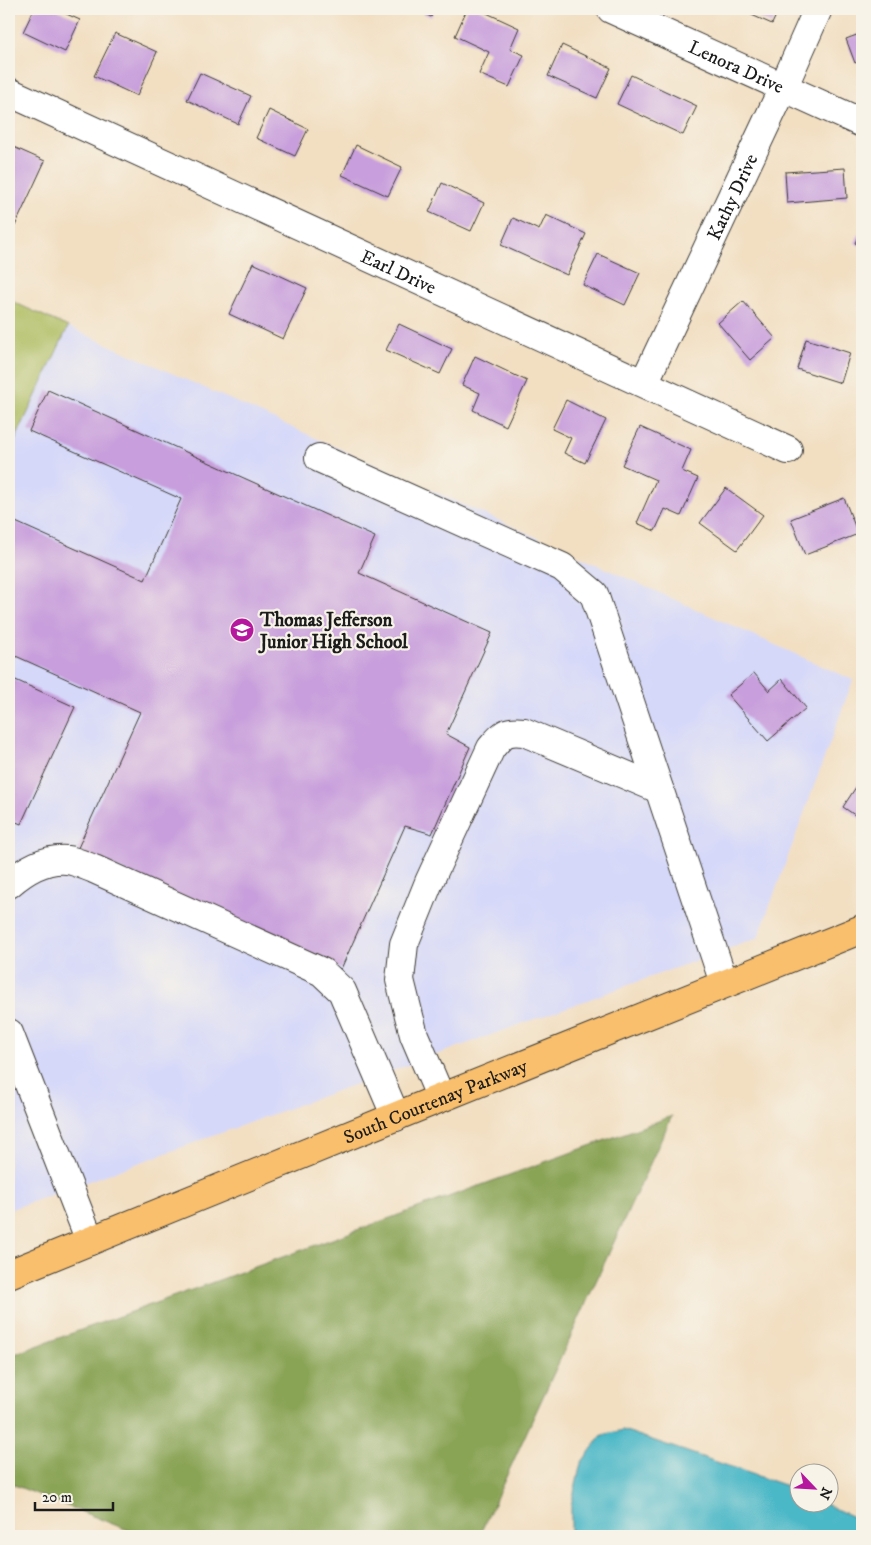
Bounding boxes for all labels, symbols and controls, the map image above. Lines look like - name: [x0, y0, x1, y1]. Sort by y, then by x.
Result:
- street label: Lenora Drive: [685, 36, 787, 99]
- street label: Kathy Drive: [703, 150, 763, 244]
- street label: Earl Drive: [357, 245, 440, 300]
- place label: Thomas Jefferson Junior High School: [258, 609, 408, 654]
- school or university icon: Thomas Jefferson Junior High School: [229, 617, 255, 643]
- street label: South Courtenay Parkway: [340, 1054, 532, 1150]
- north arrow: [788, 1462, 838, 1512]
- scale bar: [35, 1480, 112, 1512]
- text: N: [814, 1484, 835, 1503]
- text: 20 m: [42, 1488, 72, 1507]

